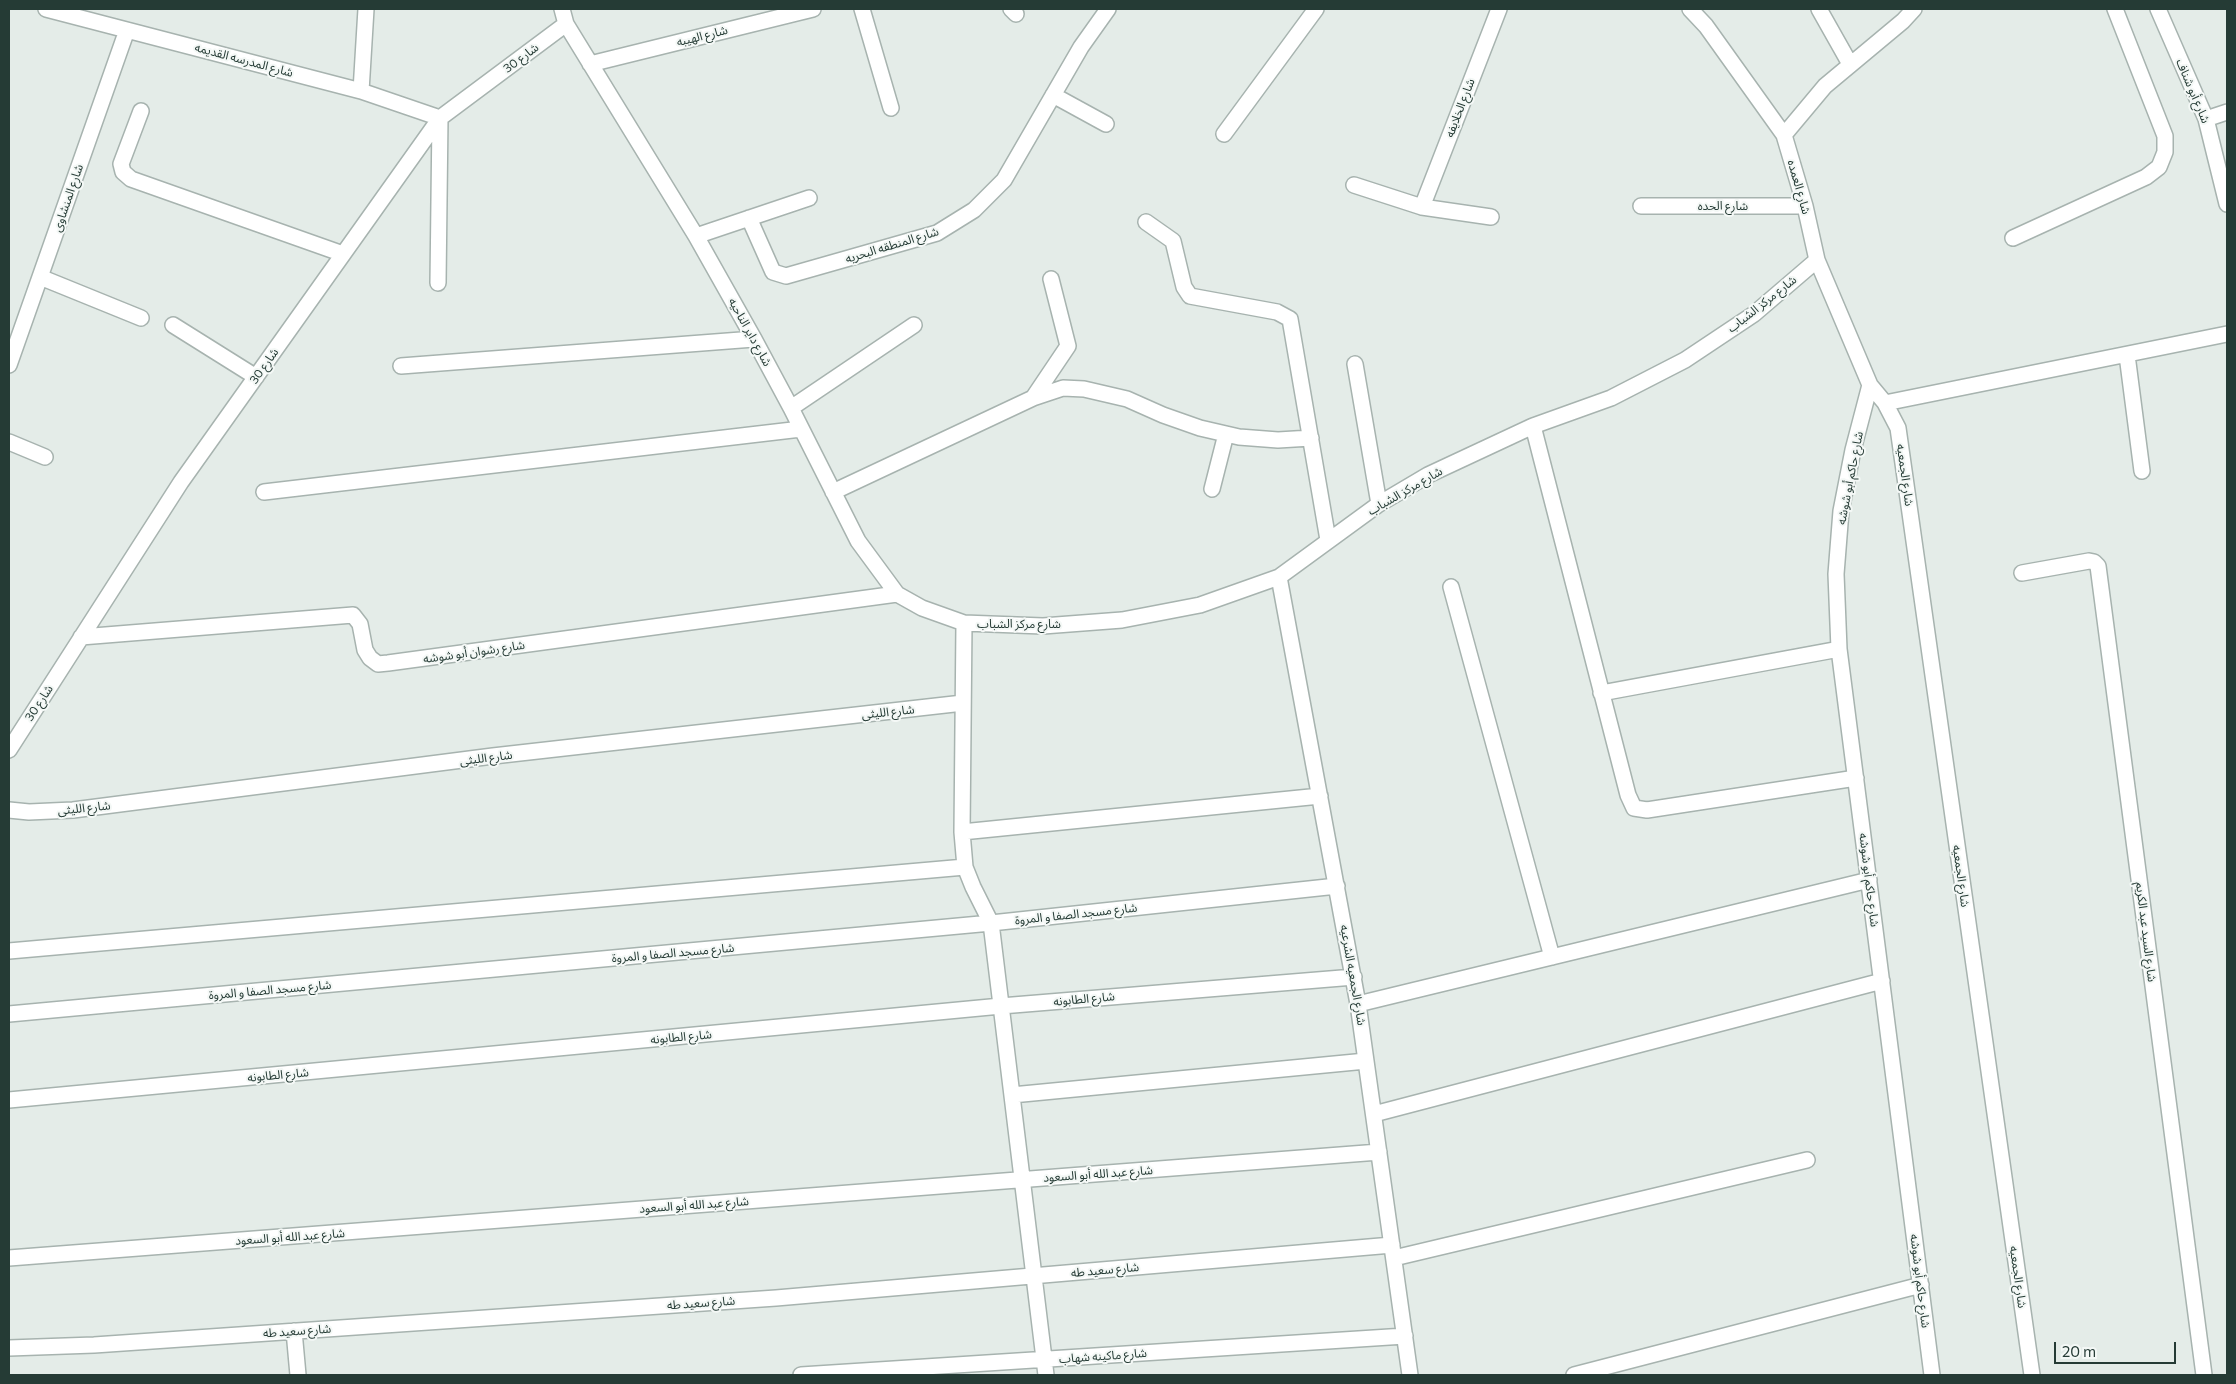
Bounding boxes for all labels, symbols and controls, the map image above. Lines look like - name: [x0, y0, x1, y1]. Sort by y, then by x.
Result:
- street label: شارع الهيبه: [675, 23, 729, 49]
- street label: شارع المدرسه القديمه: [193, 40, 295, 80]
- street label: شارع 30: [501, 40, 541, 76]
- street label: شارع أبو شناف: [2173, 57, 2213, 125]
- street label: شارع الخلايفه: [1442, 77, 1478, 139]
- street label: شارع العمده: [1784, 158, 1814, 216]
- street label: شارع المنشاوى: [50, 162, 86, 234]
- street label: شارع الحده: [1698, 199, 1748, 213]
- street label: شارع المنطقه البحريه: [844, 224, 940, 266]
- street label: شارع مركز الشباب: [1724, 272, 1800, 336]
- street label: شارع داير الناحيه: [725, 295, 775, 369]
- street label: شارع 30: [247, 345, 281, 387]
- street label: شارع حاكم أبو شوشه: [1834, 430, 1866, 526]
- street label: شارع الجمعيه: [1893, 443, 1917, 507]
- street label: شارع مركز الشباب: [1365, 464, 1445, 518]
- street label: شارع مركز الشباب: [977, 617, 1061, 631]
- street label: شارع رشوان أبو شوشه: [422, 638, 526, 666]
- street label: شارع 30: [22, 682, 56, 724]
- street label: شارع الليثى: [861, 702, 915, 722]
- street label: شارع الليثى: [459, 748, 513, 768]
- street label: شارع الليثى: [57, 798, 111, 818]
- street label: شارع حاكم أبو شوشه: [1856, 832, 1882, 928]
- street label: شارع الجمعيه: [1949, 844, 1973, 908]
- street label: شارع السيد عبد الكريم: [2133, 881, 2159, 983]
- street label: شارع مسجد الصفا و المروة: [1014, 900, 1138, 928]
- street label: شارع الجمعيه الشرعيه: [1337, 923, 1369, 1027]
- street label: شارع مسجد الصفا و المروة: [611, 940, 735, 966]
- street label: شارع مسجد الصفا و المروة: [208, 977, 332, 1003]
- street label: شارع الطابونه: [1053, 989, 1115, 1009]
- street label: شارع الطابونه: [650, 1027, 712, 1047]
- street label: شارع الطابونه: [247, 1065, 309, 1085]
- street label: شارع عبد الله أبو السعود: [1043, 1163, 1153, 1185]
- street label: شارع عبد الله أبو السعود: [639, 1194, 749, 1216]
- street label: شارع عبد الله أبو السعود: [235, 1226, 345, 1248]
- street label: شارع حاكم أبو شوشه: [1907, 1233, 1933, 1329]
- street label: شارع الجمعيه: [2006, 1245, 2030, 1309]
- street label: شارع سعيد طه: [1070, 1260, 1140, 1280]
- street label: شارع سعيد طه: [666, 1293, 736, 1313]
- street label: شارع سعيد طه: [262, 1321, 332, 1341]
- scale bar: [2056, 1332, 2178, 1364]
- text: 20 m: [2062, 1342, 2096, 1360]
- street label: شارع ماكينه شهاب: [1059, 1346, 1147, 1366]

